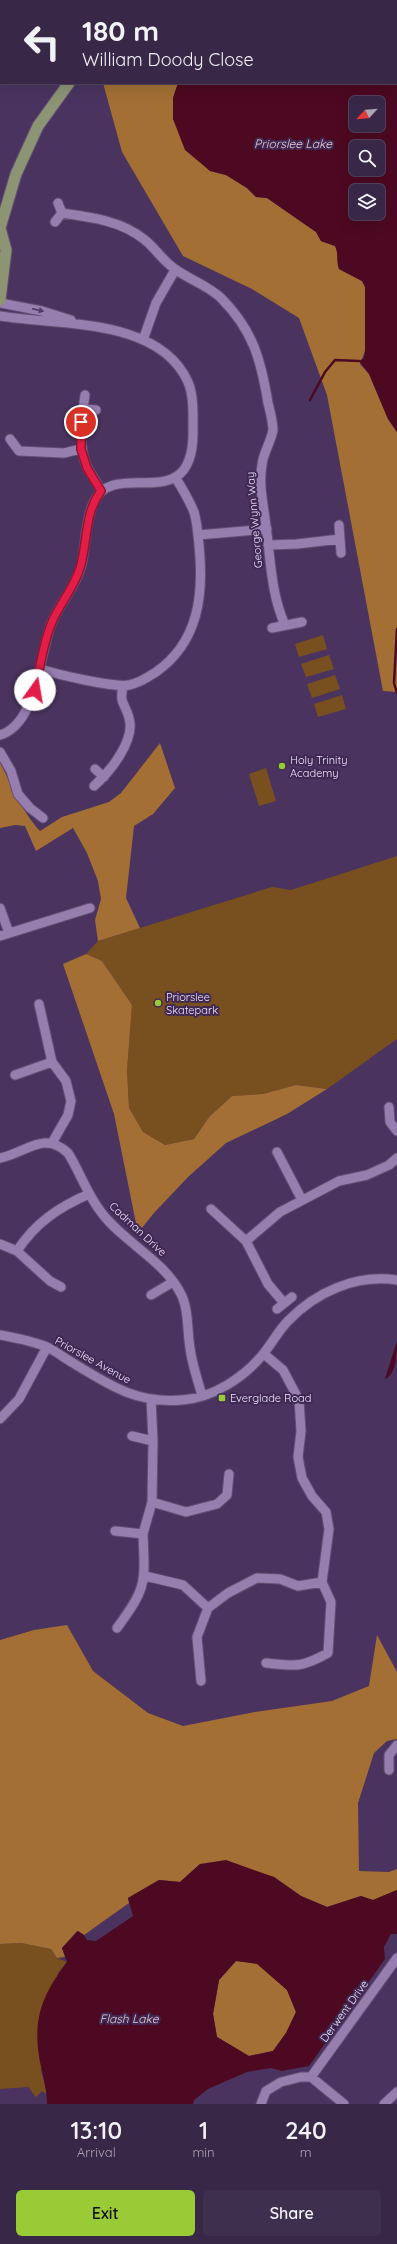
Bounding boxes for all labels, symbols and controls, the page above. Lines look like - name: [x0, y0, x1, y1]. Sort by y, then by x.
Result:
- text: 180 m: [82, 13, 159, 48]
- icon: left: [16, 16, 68, 68]
- text: William Doody Close: [82, 48, 254, 71]
- north arrow: [349, 96, 385, 132]
- map controls: [349, 96, 385, 220]
- water label: Priorslee Lake: [254, 136, 333, 151]
- button: search: [349, 140, 385, 176]
- button: layers: [349, 184, 385, 220]
- one-way arrow: [32, 308, 45, 314]
- pin: [64, 405, 98, 439]
- icon: arrive: [70, 411, 92, 433]
- street label: George Wynn Way: [243, 471, 265, 569]
- position arrow: [14, 669, 56, 711]
- place label: Holy Trinity Academy: [290, 753, 347, 780]
- marker: Holy Trinity Academy: [277, 761, 287, 771]
- place label: Priorslee Skatepark: [166, 990, 218, 1017]
- marker: Priorslee Skatepark: [153, 998, 163, 1008]
- street label: Cadman Drive: [107, 1199, 169, 1259]
- street label: Priorslee Avenue: [53, 1333, 133, 1387]
- place label: Everglade Road: [230, 1391, 311, 1405]
- marker: Everglade Road: [217, 1393, 227, 1403]
- street label: Derwent Drive: [317, 1977, 371, 2045]
- water label: Flash Lake: [99, 2011, 160, 2026]
- text: 13:10: [70, 2115, 122, 2145]
- text: 1: [199, 2115, 208, 2145]
- text: 240: [285, 2115, 327, 2145]
- text: Arrival: [77, 2144, 116, 2160]
- text: min: [192, 2144, 215, 2160]
- text: m: [300, 2144, 312, 2160]
- button: Exit: [16, 2190, 195, 2236]
- button: Share: [203, 2190, 381, 2236]

